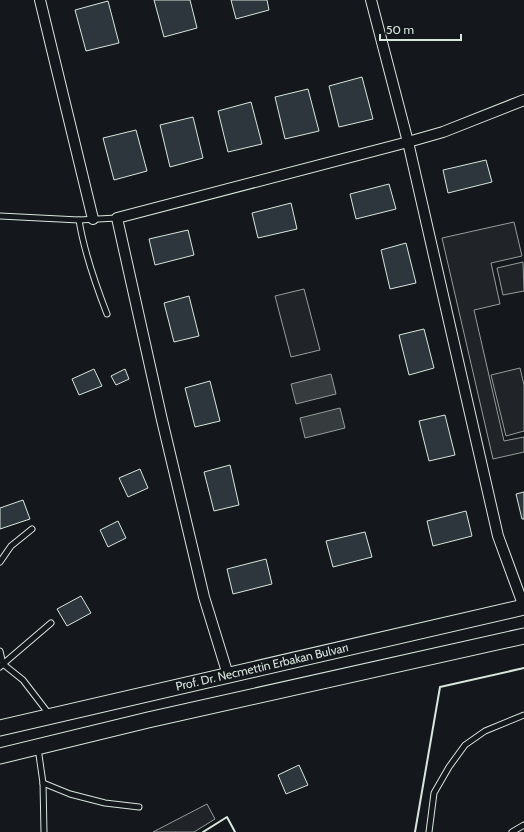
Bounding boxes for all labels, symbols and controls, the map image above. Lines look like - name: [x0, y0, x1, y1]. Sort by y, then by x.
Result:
- scale bar: [380, 16, 461, 42]
- text: 50 m: [386, 22, 414, 37]
- street label: Prof. Dr. Necmettin Erbakan Bulvarı: [174, 639, 350, 694]

